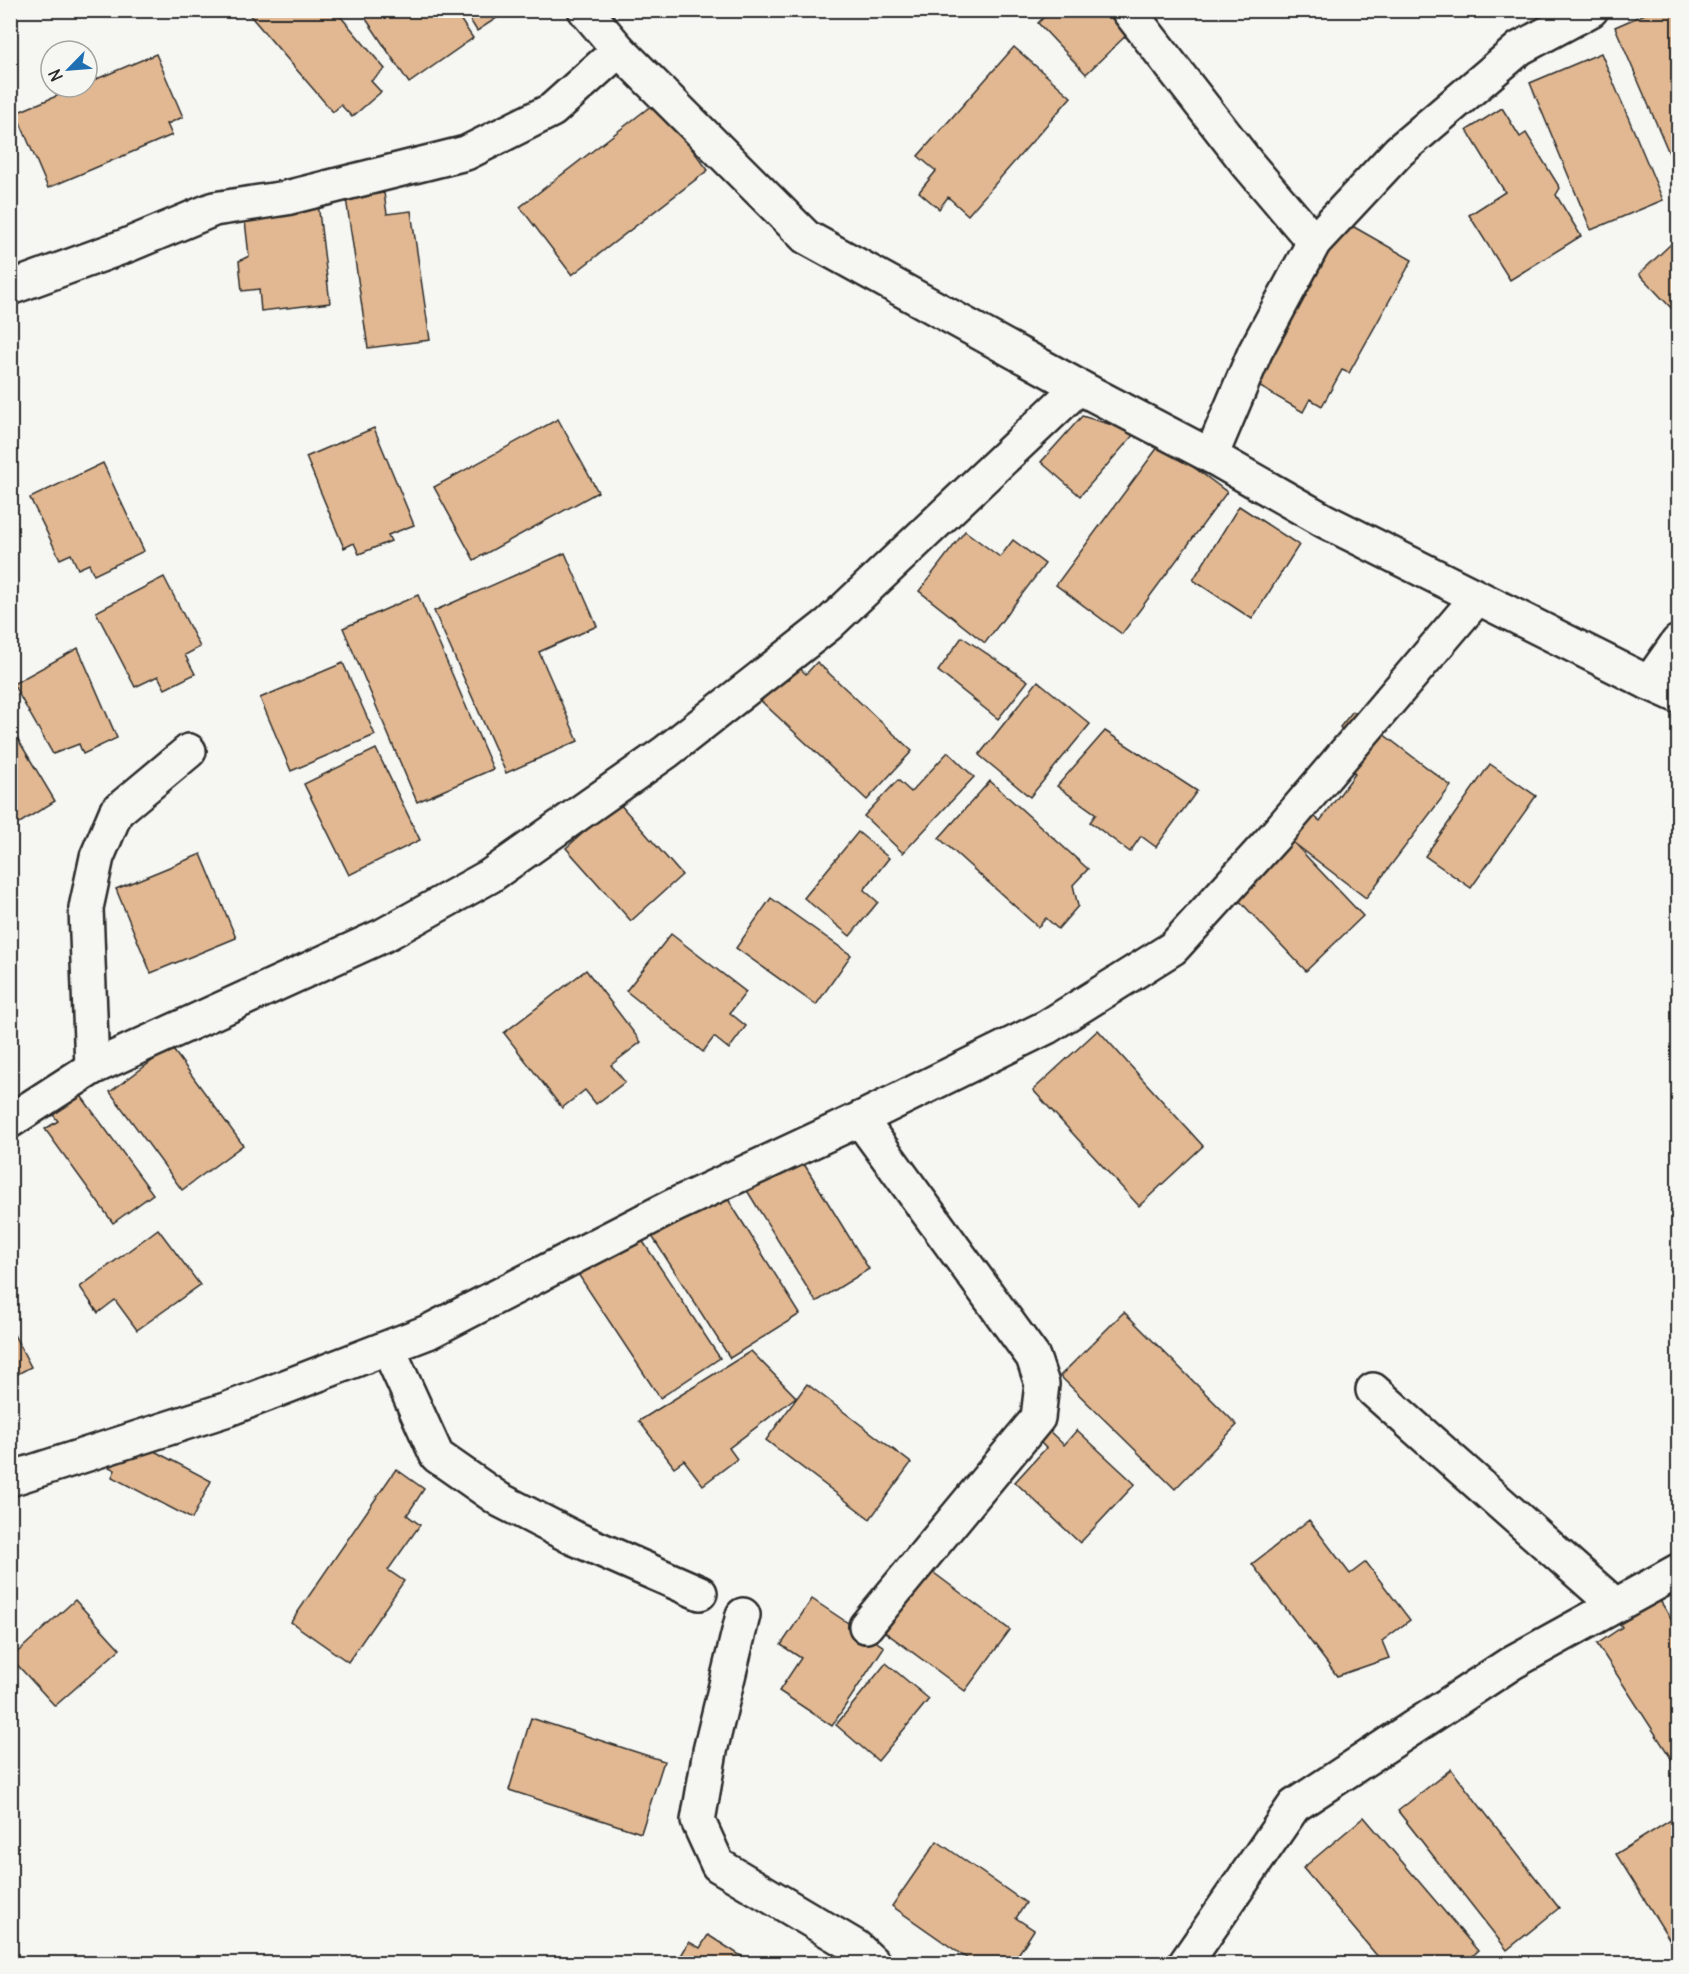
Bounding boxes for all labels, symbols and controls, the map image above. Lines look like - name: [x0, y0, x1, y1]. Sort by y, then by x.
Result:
- north arrow: [39, 39, 99, 99]
- text: N: [44, 66, 67, 85]

